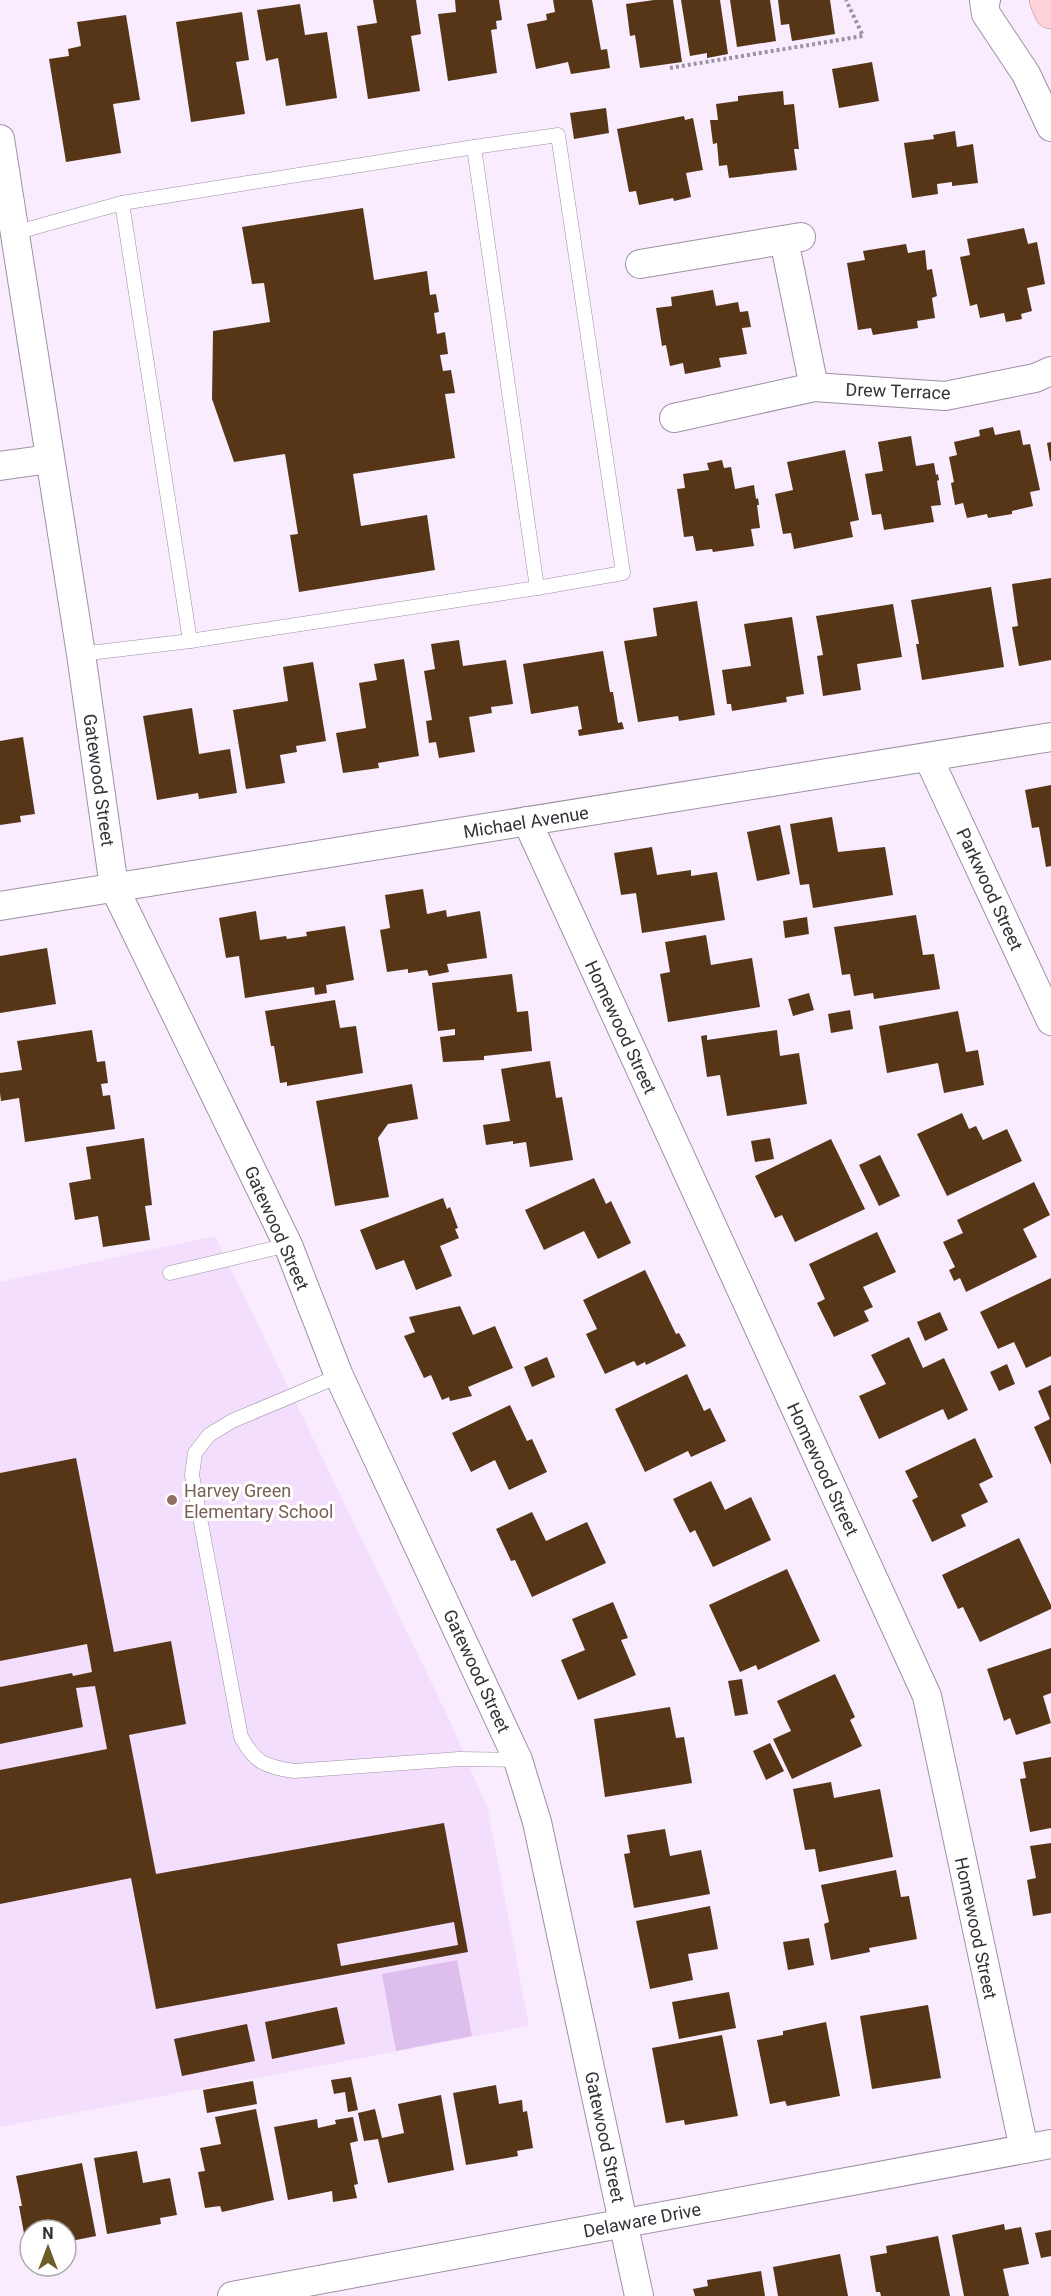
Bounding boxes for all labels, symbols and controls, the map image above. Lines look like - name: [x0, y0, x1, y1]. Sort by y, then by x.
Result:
- street label: Drew Terrace: [845, 379, 951, 403]
- street label: Gatewood Street: [79, 712, 119, 848]
- street label: Michael Avenue: [462, 802, 590, 842]
- street label: Parkwood Street: [952, 825, 1028, 954]
- street label: Homewood Street: [581, 957, 661, 1097]
- street label: Gatewood Street: [240, 1163, 314, 1293]
- street label: Homewood Street: [783, 1399, 863, 1539]
- place label: Harvey Green Elementary School: [184, 1480, 333, 1522]
- marker: Harvey Green Elementary School: [165, 1493, 179, 1507]
- street label: Gatewood Street: [439, 1606, 515, 1736]
- street label: Homewood Street: [951, 1855, 1001, 2001]
- street label: Gatewood Street: [581, 2069, 629, 2205]
- street label: Delaware Drive: [581, 2198, 703, 2242]
- north arrow: [18, 2218, 78, 2278]
- text: N: [42, 2224, 54, 2243]

